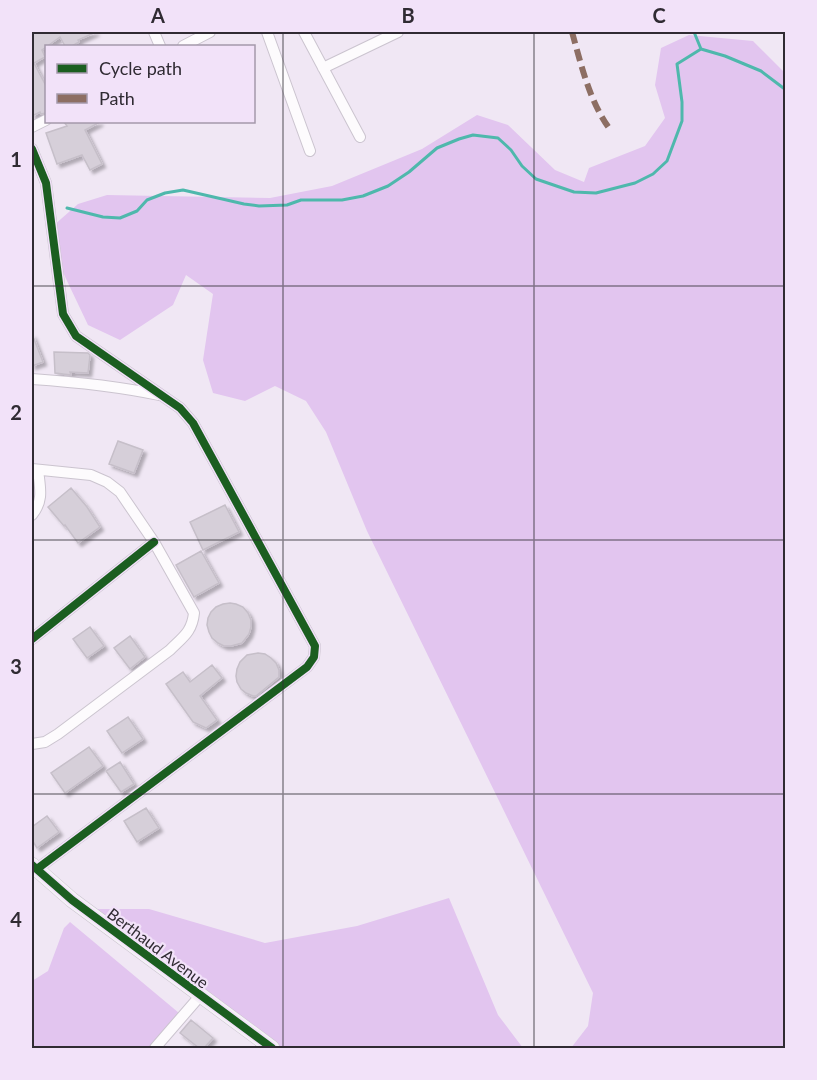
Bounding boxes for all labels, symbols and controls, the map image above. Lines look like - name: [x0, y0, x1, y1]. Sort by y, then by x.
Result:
- text: A: [150, 3, 165, 27]
- text: B: [401, 3, 415, 27]
- text: C: [652, 3, 666, 27]
- legend: [45, 45, 255, 123]
- text: Cycle path: [99, 57, 182, 79]
- text: Path: [99, 87, 135, 109]
- text: 1: [10, 147, 22, 171]
- text: 2: [10, 400, 22, 424]
- text: 3: [10, 654, 22, 678]
- street label: Berthaud Avenue: [104, 903, 213, 992]
- text: 4: [10, 907, 22, 931]

